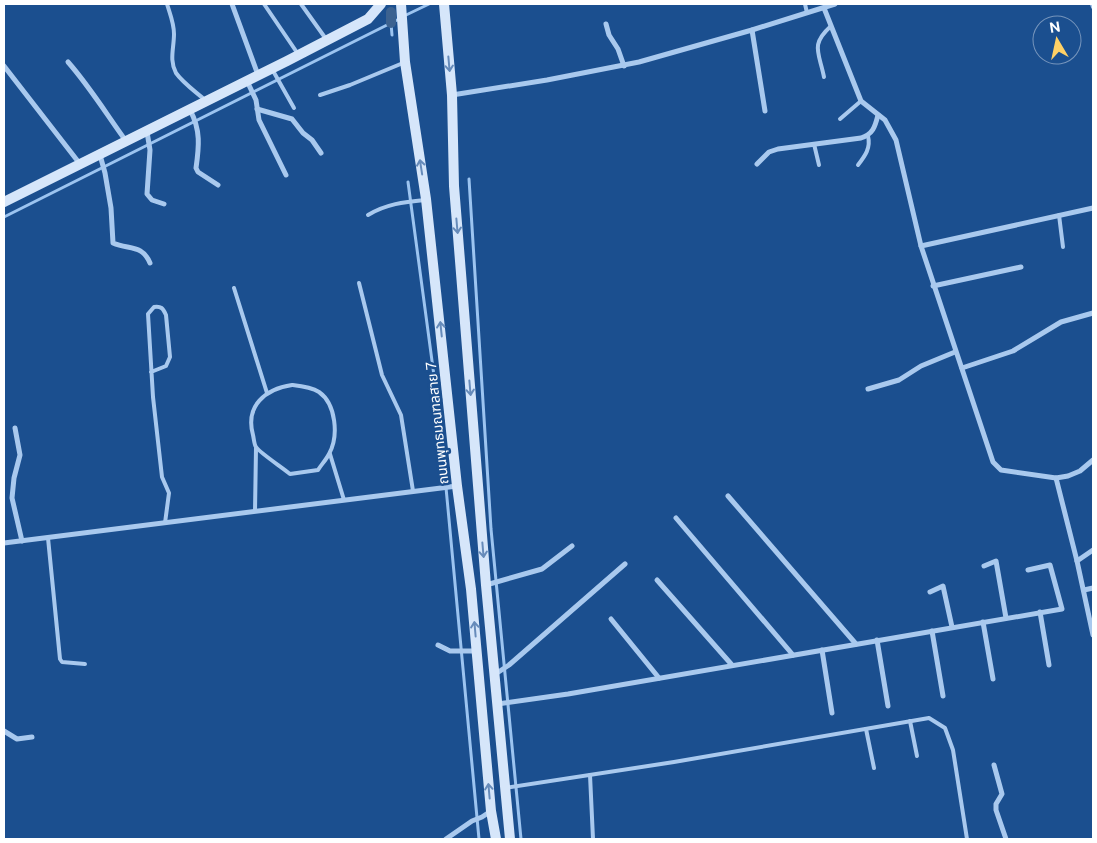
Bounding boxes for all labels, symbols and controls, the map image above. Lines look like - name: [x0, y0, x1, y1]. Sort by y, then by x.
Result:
- north arrow: [1032, 15, 1082, 65]
- text: N: [1048, 18, 1062, 36]
- one-way arrow: [444, 55, 454, 71]
- one-way arrow: [416, 160, 426, 176]
- one-way arrow: [453, 218, 462, 234]
- one-way arrow: [436, 321, 446, 337]
- street label: ถนนพุทธมณฑลสาย 7: [423, 361, 452, 485]
- one-way arrow: [466, 380, 475, 396]
- one-way arrow: [479, 542, 488, 558]
- one-way arrow: [470, 621, 479, 637]
- one-way arrow: [485, 783, 494, 799]

